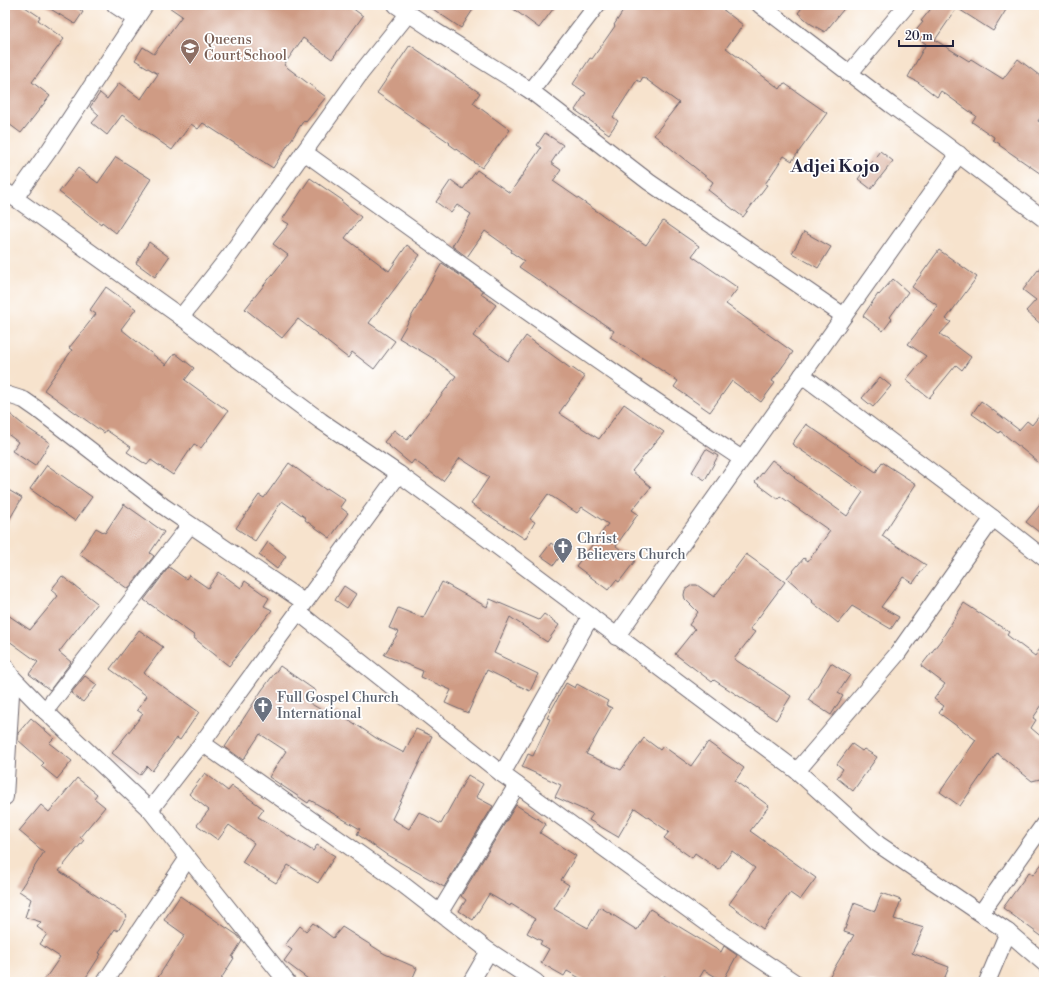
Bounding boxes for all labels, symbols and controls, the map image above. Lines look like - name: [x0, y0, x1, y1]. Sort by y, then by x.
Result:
- scale bar: [899, 22, 953, 48]
- text: 20 m: [905, 29, 933, 44]
- place label: Queens Court School: [204, 31, 287, 65]
- school or university icon: Queens Court School: [179, 37, 201, 65]
- district label: Adjei Kojo: [789, 155, 880, 178]
- place label: Christ Believers Church: [576, 530, 686, 564]
- church icon: Christ Believers Church: [552, 536, 574, 564]
- place label: Full Gospel Church International: [277, 689, 400, 723]
- church icon: Full Gospel Church International: [252, 695, 274, 723]

